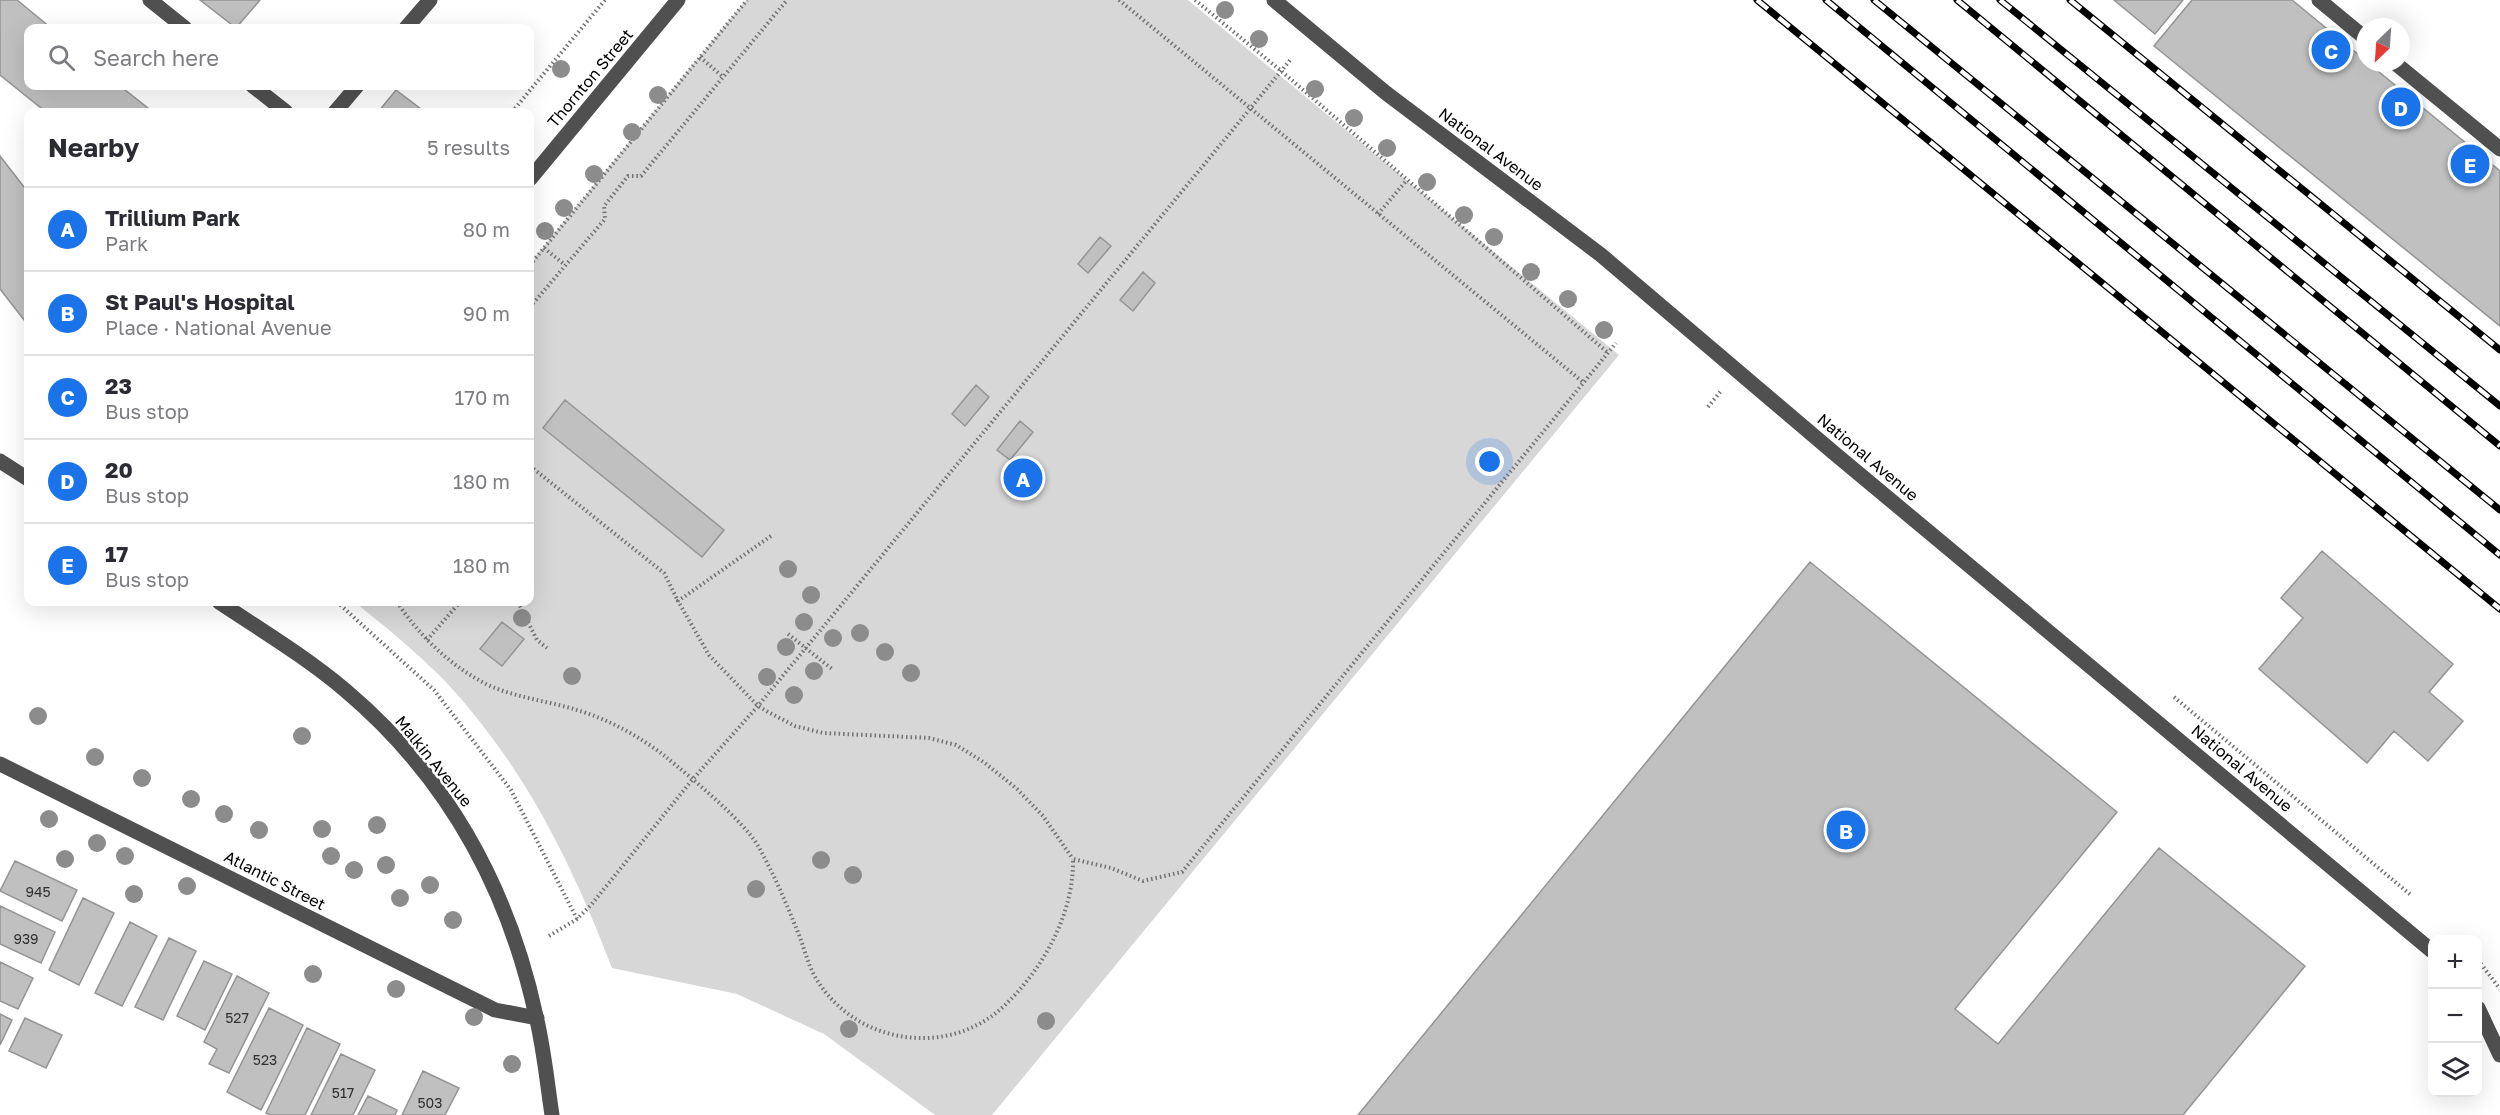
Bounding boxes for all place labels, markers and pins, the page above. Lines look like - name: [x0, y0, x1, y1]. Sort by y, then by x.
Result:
- pin: C: [2312, 28, 2350, 72]
- pin: D: [2382, 84, 2420, 130]
- pin: E: [2450, 142, 2490, 186]
- pin: A: [1004, 456, 1042, 500]
- pin: B: [1826, 808, 1866, 852]

